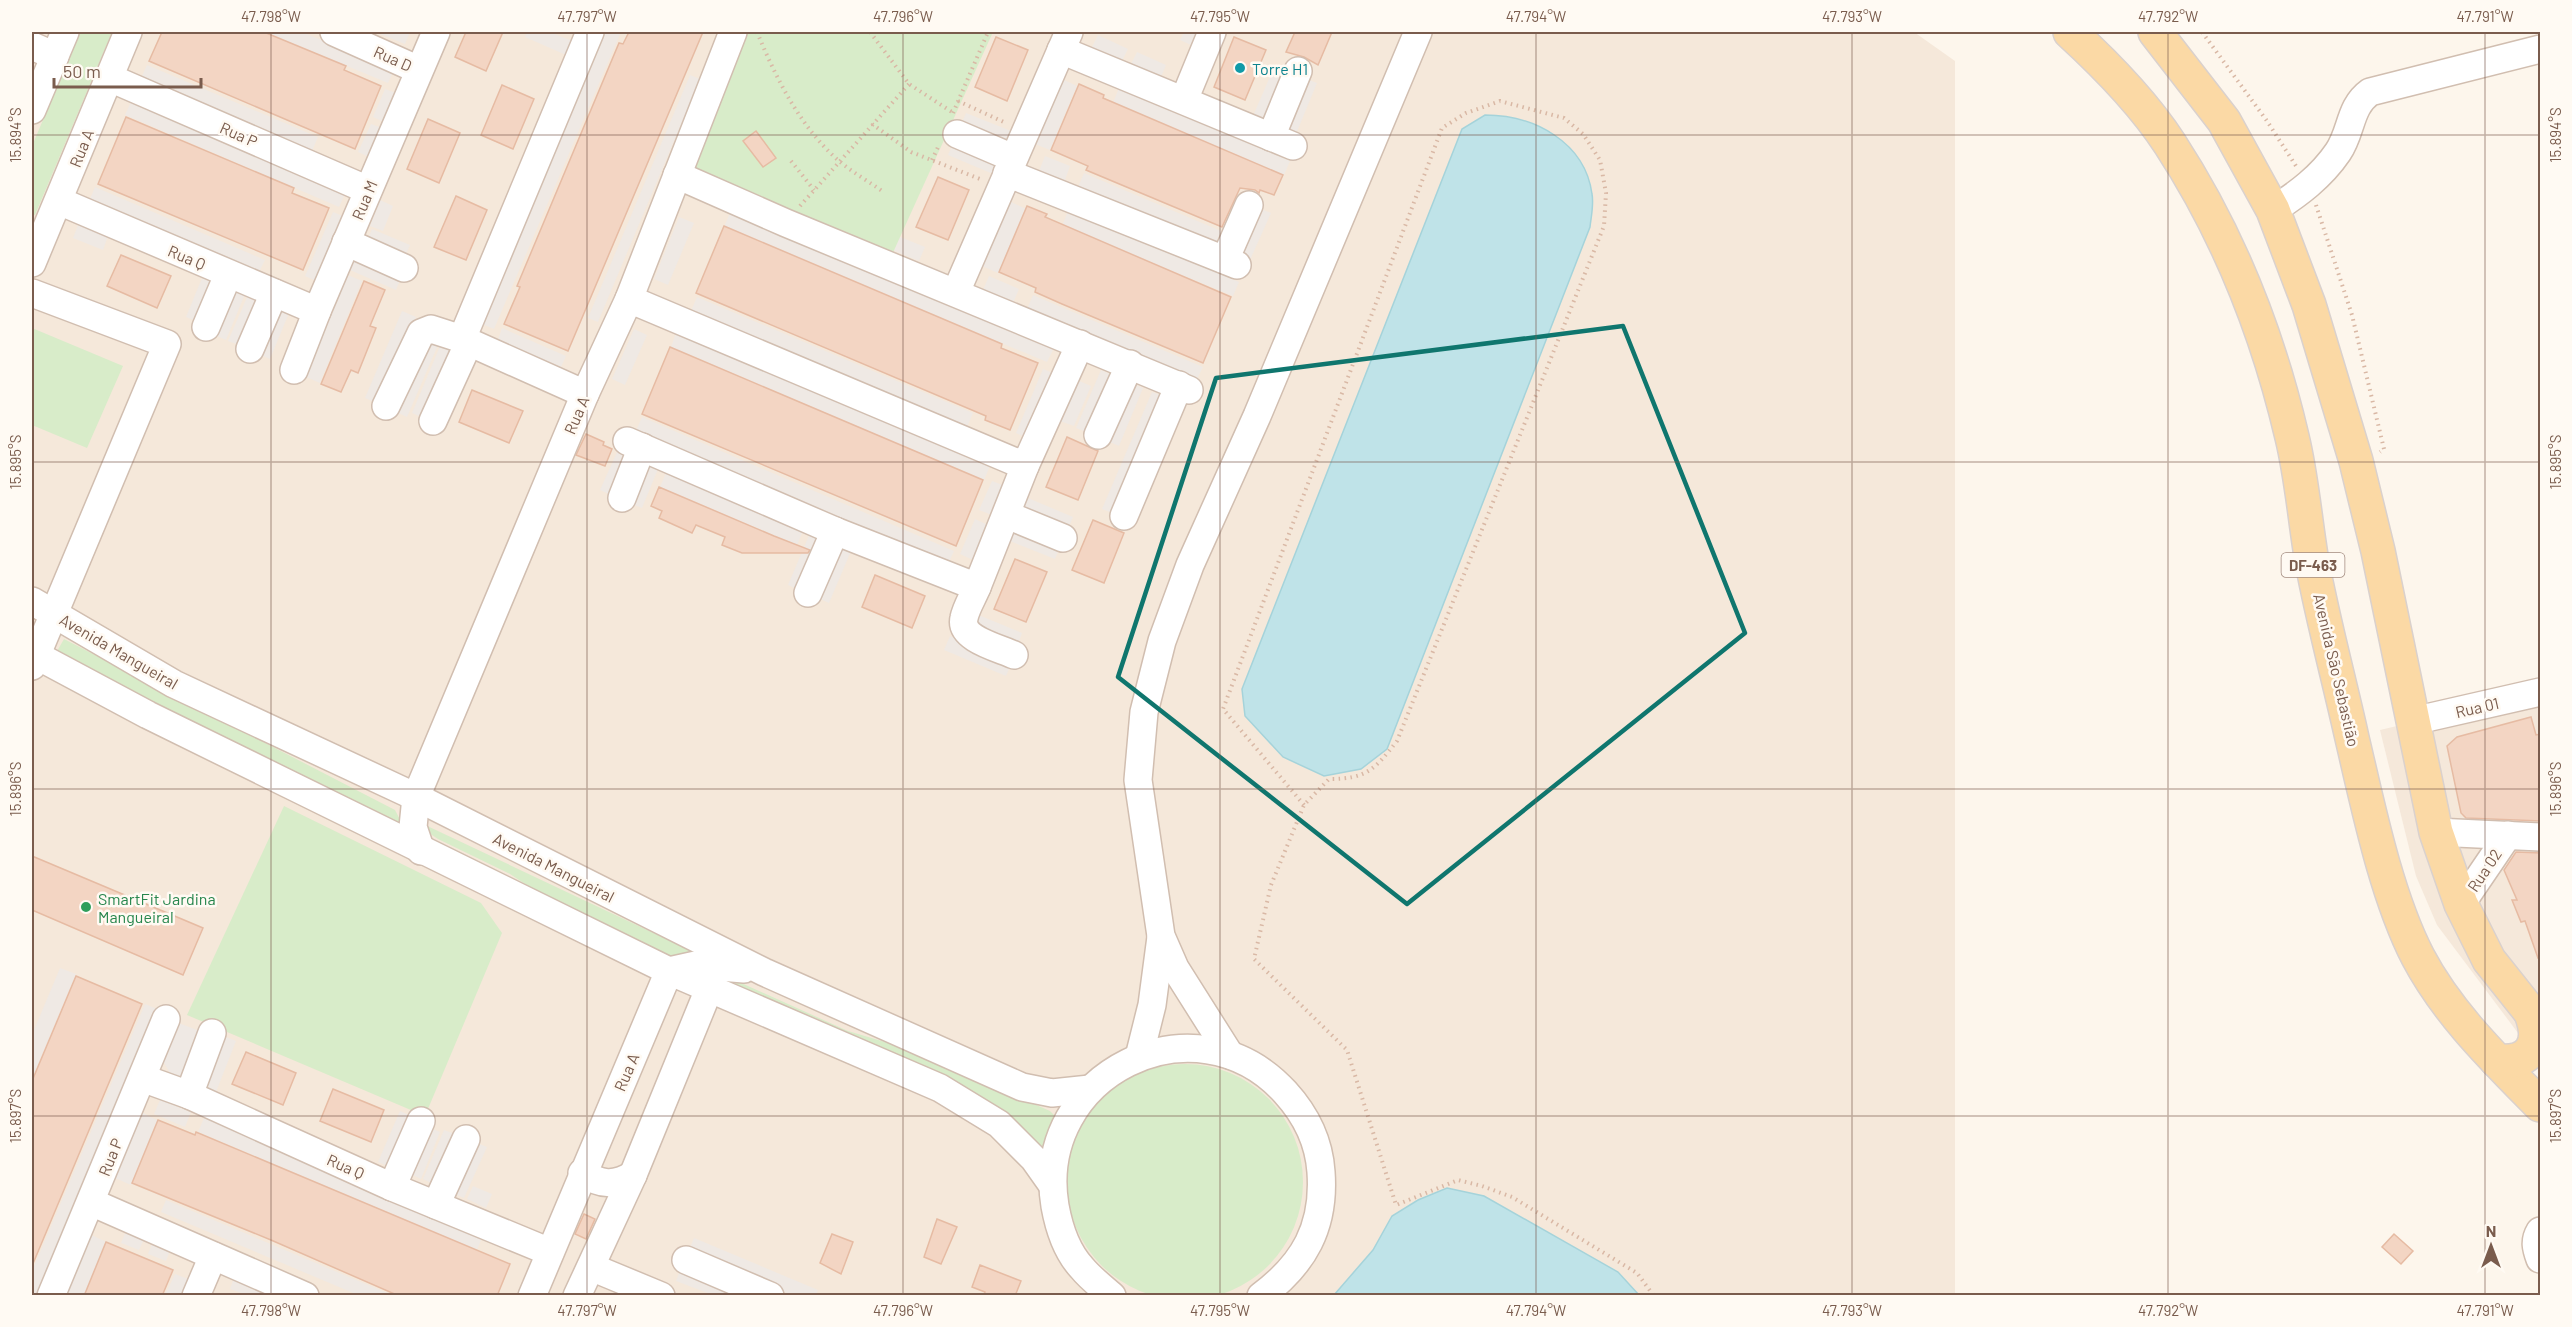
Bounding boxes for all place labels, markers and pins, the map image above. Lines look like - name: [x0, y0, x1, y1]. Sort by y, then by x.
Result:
- place label: Torre H1: [1252, 59, 1308, 78]
- marker: Torre H1: [1233, 61, 1247, 75]
- place label: SmartFit Jardina Mangueiral: [98, 889, 216, 926]
- marker: SmartFit Jardina Mangueiral: [79, 900, 93, 914]

